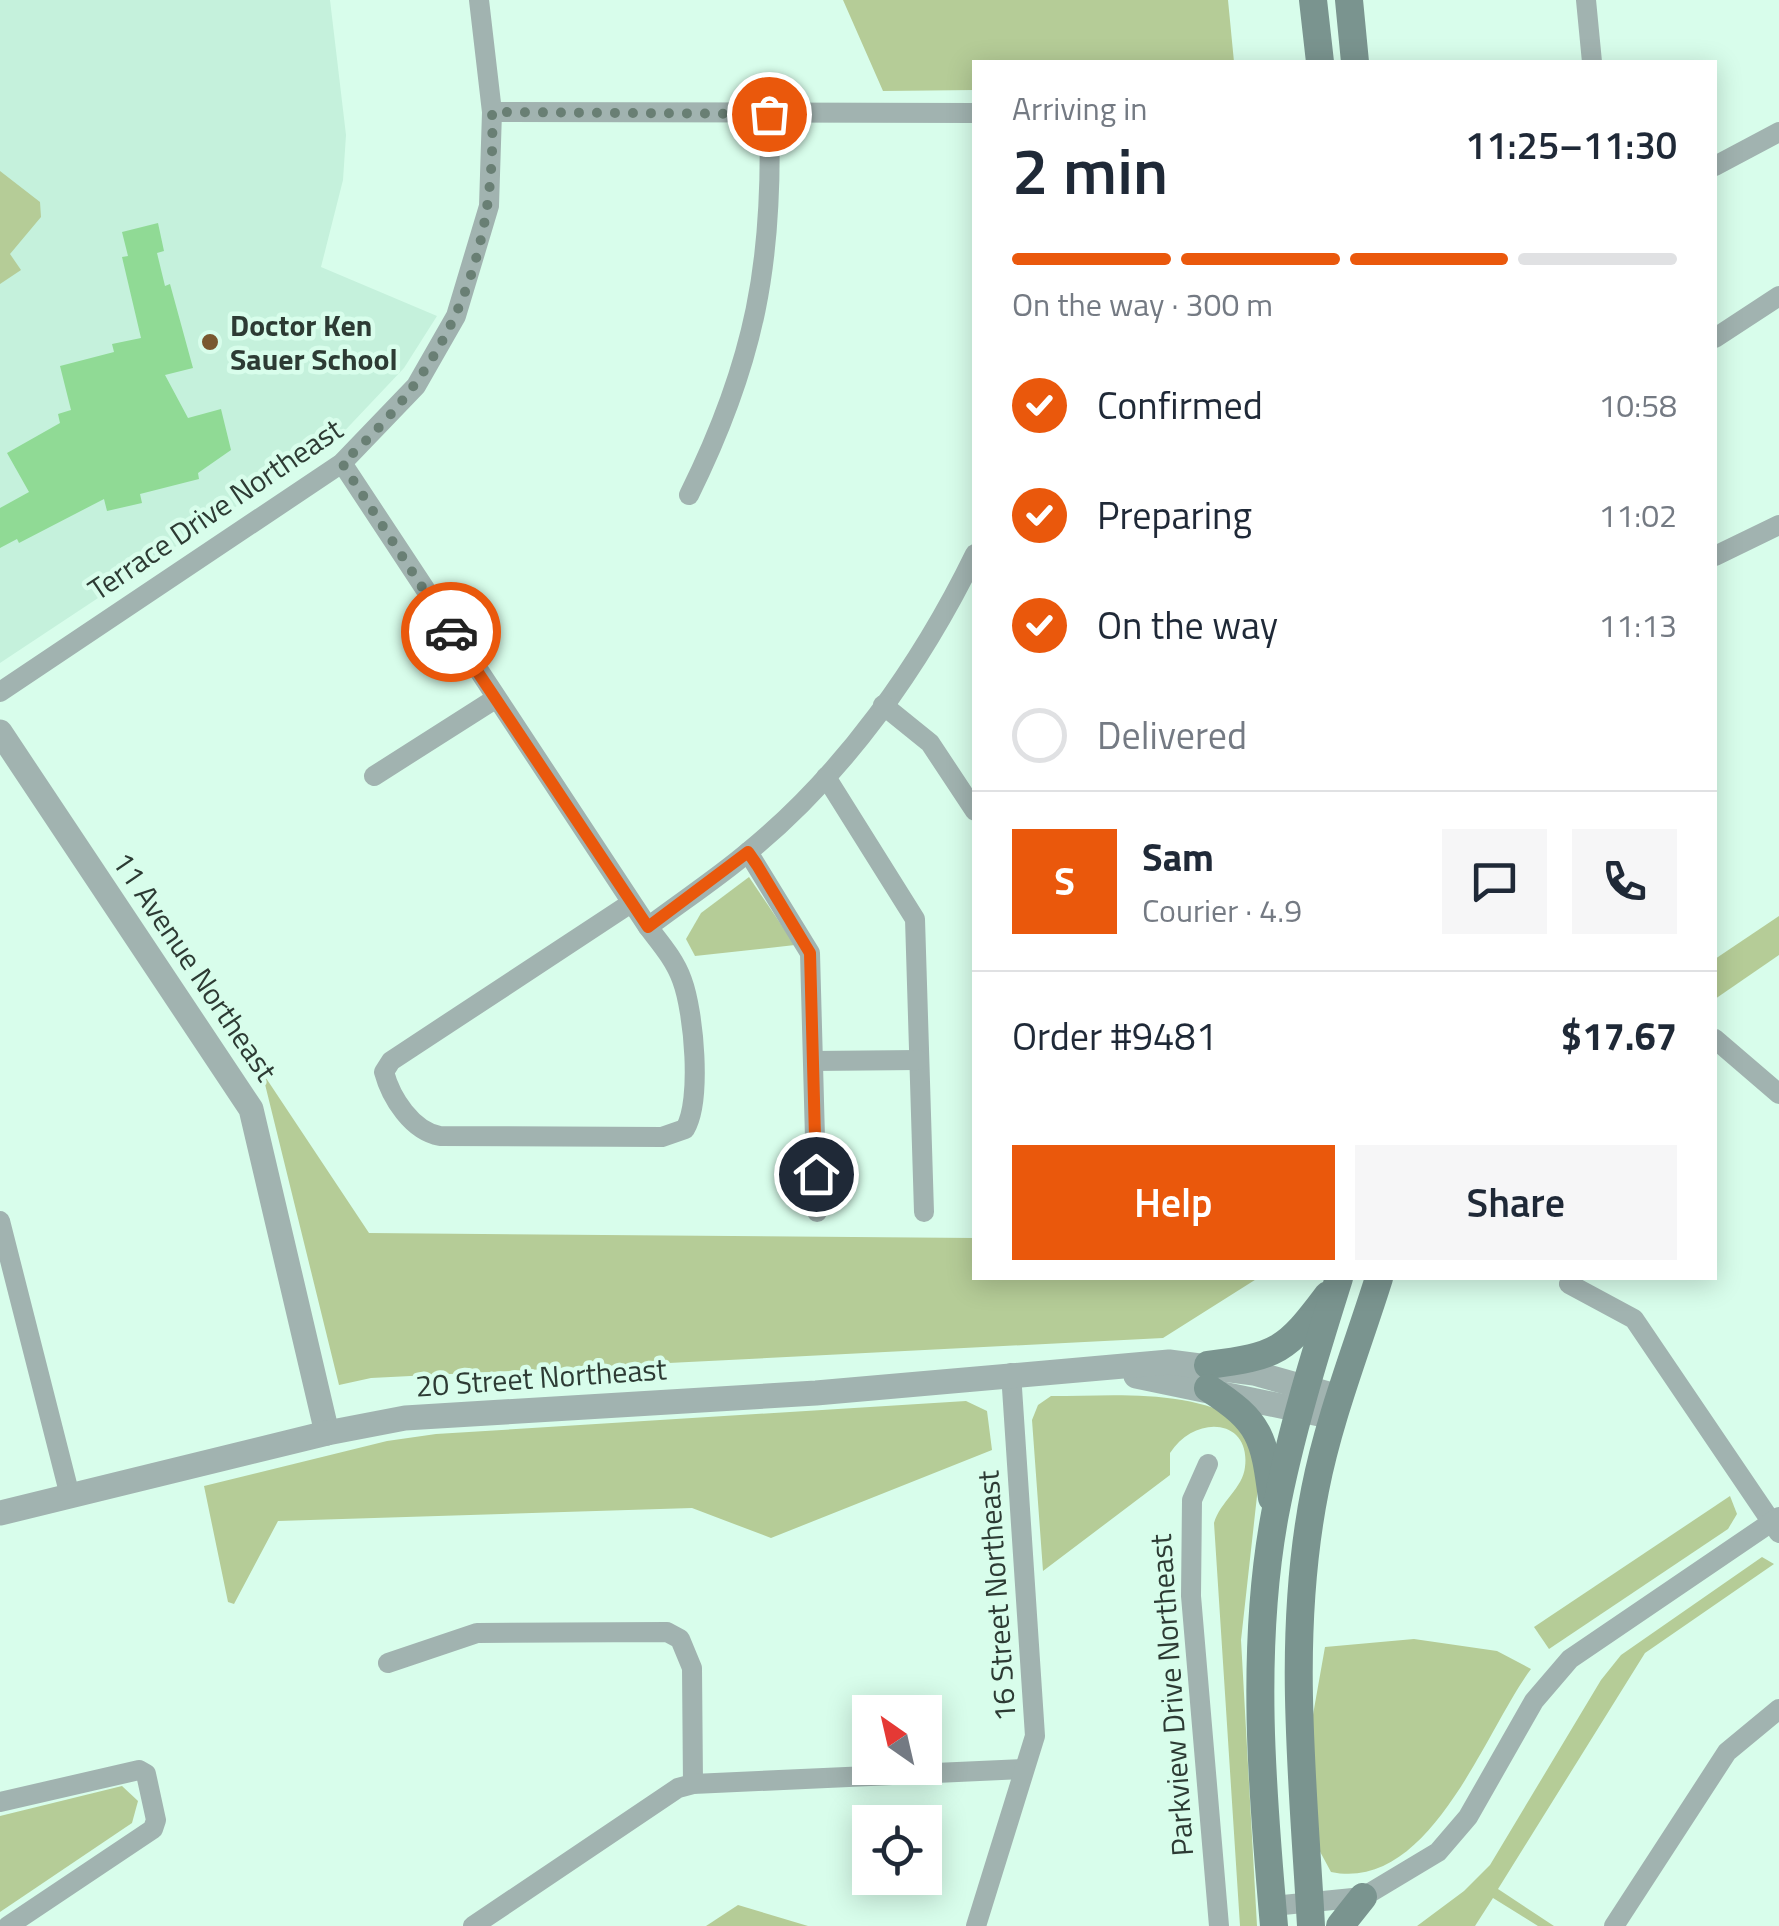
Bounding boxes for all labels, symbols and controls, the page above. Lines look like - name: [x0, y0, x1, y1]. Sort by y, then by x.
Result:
- pin: [727, 72, 812, 157]
- text: Arriving in: [1012, 84, 1148, 132]
- icon: bag: [742, 87, 797, 142]
- text: 11:25–11:30: [1465, 116, 1677, 174]
- text: 2 min: [1012, 120, 1168, 219]
- text: On the way · 300 m: [1012, 280, 1273, 328]
- place label: Doctor Ken Sauer School: [230, 302, 398, 382]
- marker: Doctor Ken Sauer School: [199, 331, 221, 353]
- text: Confirmed: [1097, 376, 1263, 434]
- icon: check: [1012, 378, 1067, 433]
- text: 10:58: [1598, 381, 1677, 429]
- street label: Terrace Drive Northeast: [78, 406, 352, 612]
- text: Preparing: [1097, 486, 1252, 544]
- icon: check: [1012, 488, 1067, 543]
- text: 11:02: [1598, 491, 1677, 539]
- courier: [401, 582, 501, 682]
- text: On the way: [1097, 596, 1278, 654]
- icon: check: [1012, 598, 1067, 653]
- text: 11:13: [1598, 601, 1677, 649]
- icon: car: [424, 605, 479, 660]
- text: Delivered: [1097, 706, 1247, 764]
- text: Sam: [1142, 828, 1214, 886]
- button: chat: [1442, 829, 1547, 934]
- button: phone: [1572, 829, 1677, 934]
- street label: 11 Avenue Northeast: [101, 842, 289, 1090]
- text: S: [1054, 852, 1075, 910]
- text: Courier · 4.9: [1142, 886, 1302, 934]
- text: Order #9481: [1012, 1007, 1217, 1065]
- text: $17.67: [1561, 1007, 1677, 1065]
- pin: [774, 1132, 859, 1217]
- button: Help: [1012, 1145, 1335, 1260]
- button: Share: [1355, 1145, 1677, 1260]
- icon: home: [789, 1147, 844, 1202]
- street label: 20 Street Northeast: [414, 1345, 669, 1409]
- street label: 16 Street Northeast: [964, 1468, 1028, 1723]
- street label: Parkview Drive Northeast: [1137, 1532, 1205, 1858]
- north arrow: [852, 1695, 942, 1785]
- map controls: [852, 1695, 942, 1895]
- button: locate: [852, 1805, 942, 1895]

